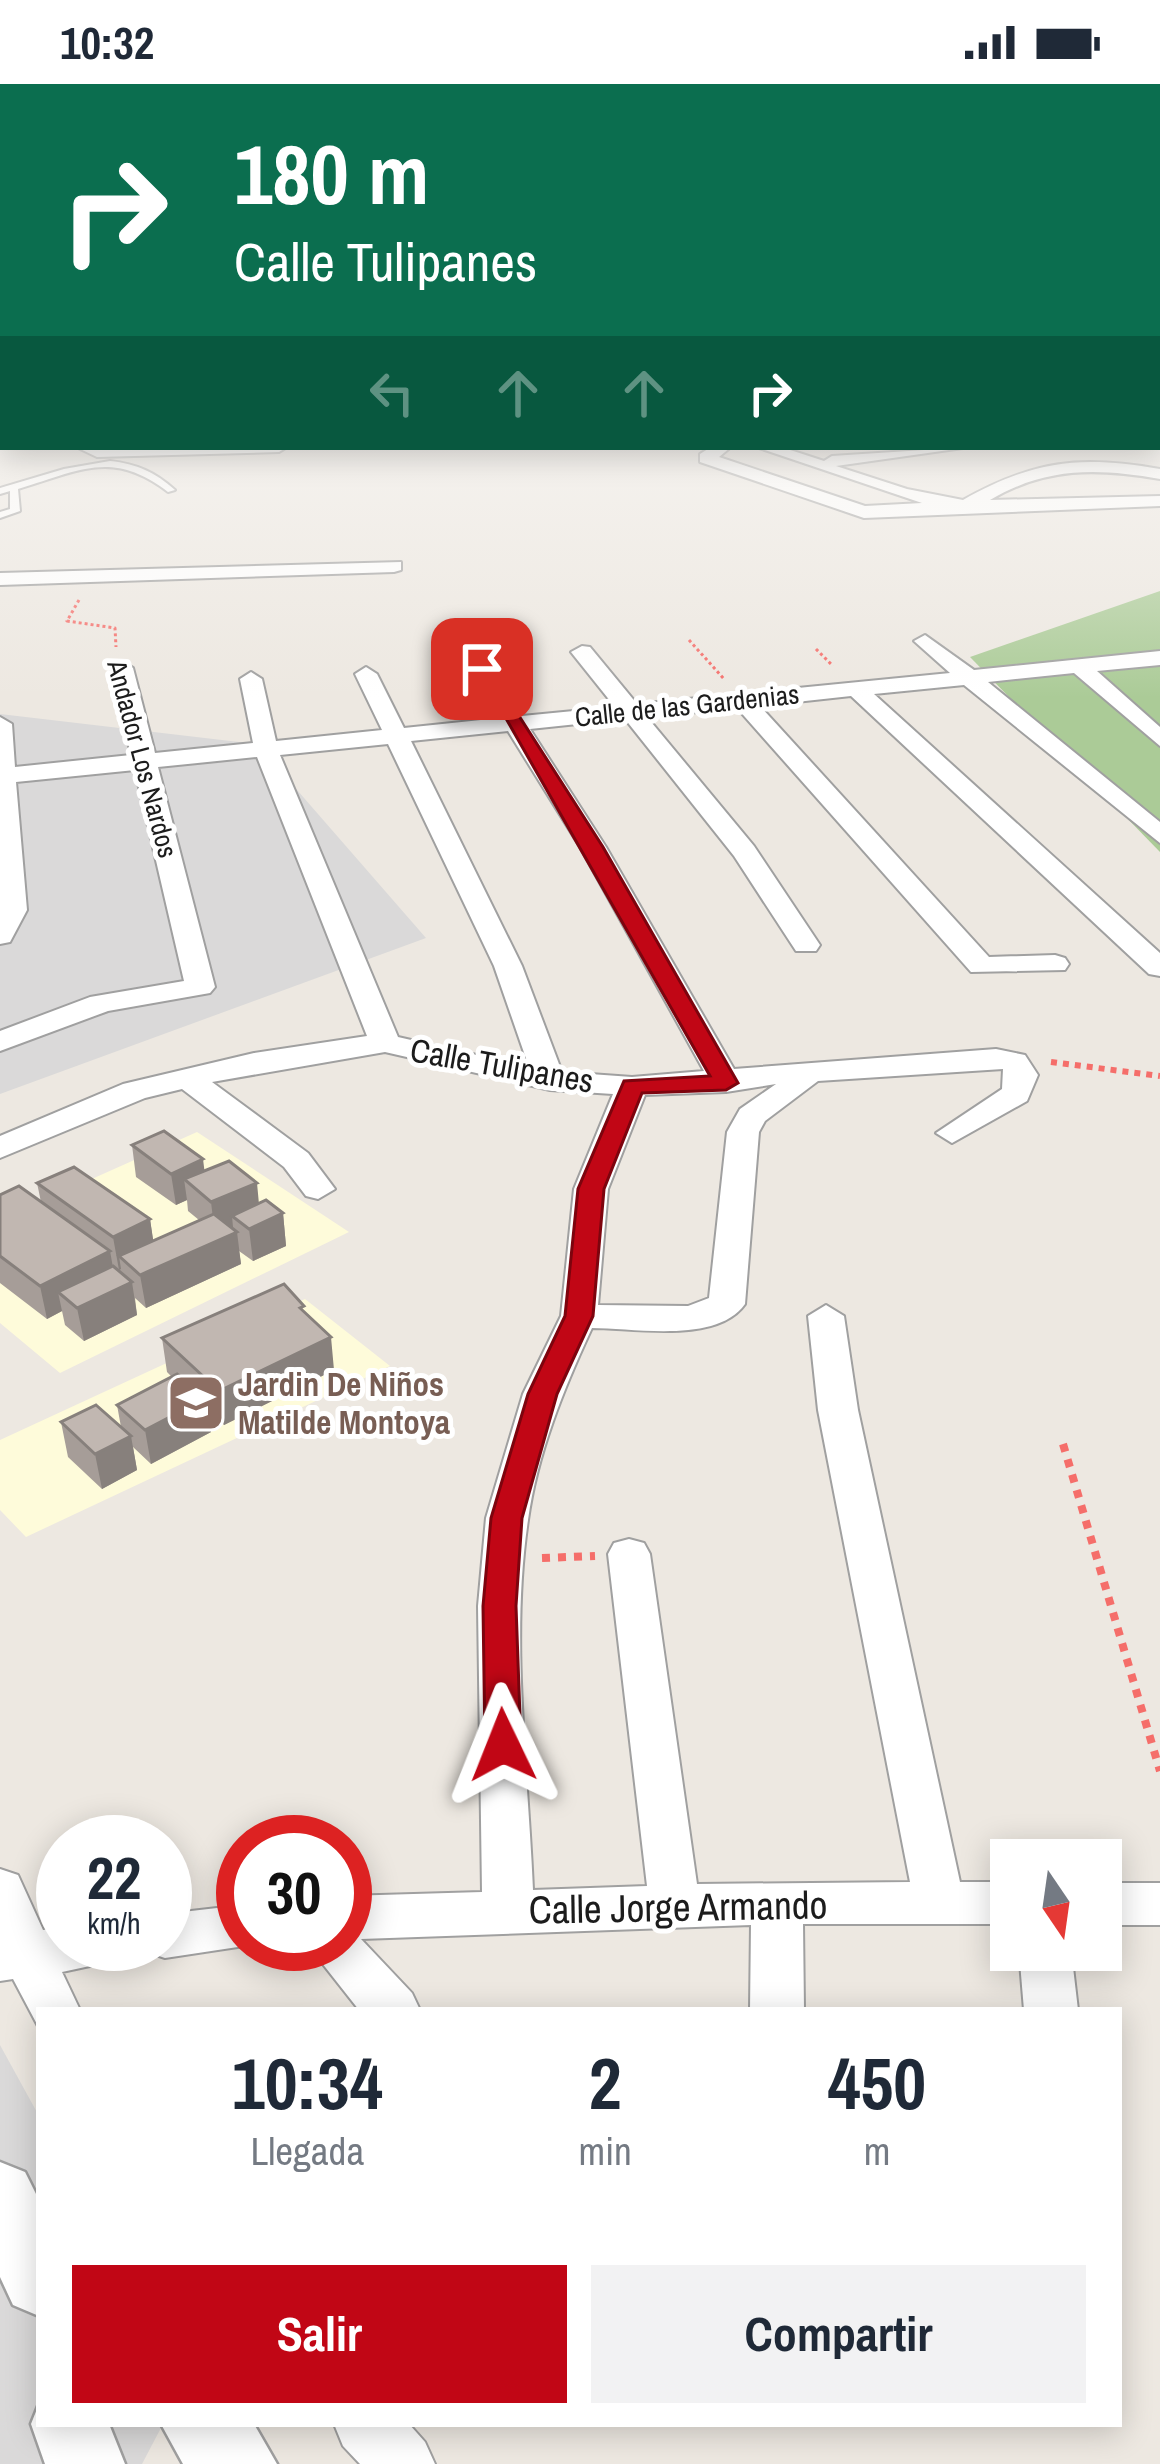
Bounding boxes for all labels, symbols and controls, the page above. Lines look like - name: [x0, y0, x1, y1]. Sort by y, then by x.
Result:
- text: 10:32: [60, 12, 154, 73]
- text: 180 m: [234, 117, 429, 230]
- icon: right: [36, 132, 192, 288]
- text: Calle Tulipanes: [234, 225, 537, 298]
- icon: left: [359, 360, 425, 426]
- icon: ahead: [485, 360, 551, 426]
- icon: ahead: [611, 360, 677, 426]
- icon: right: [737, 360, 803, 426]
- pin: [431, 618, 533, 720]
- icon: arrive: [449, 636, 515, 702]
- street label: Andador Los Nardos: [99, 655, 187, 861]
- street label: Calle de las Gardenias: [573, 675, 801, 735]
- street label: Calle Tulipanes: [407, 1027, 597, 1103]
- place label: Jardin De Niños Matilde Montoya: [238, 1362, 450, 1444]
- school or university icon: Jardin De Niños Matilde Montoya: [165, 1372, 227, 1434]
- position arrow: [440, 1682, 566, 1808]
- speed limit sign: 30: [216, 1815, 372, 1971]
- text: 22: [87, 1837, 141, 1918]
- north arrow: [990, 1839, 1122, 1971]
- map controls: [990, 1839, 1122, 1971]
- street label: Calle Jorge Armando: [528, 1878, 828, 1936]
- text: km/h: [87, 1903, 141, 1943]
- text: 10:34: [232, 2034, 383, 2131]
- text: 2: [589, 2034, 622, 2131]
- text: 450: [828, 2034, 926, 2131]
- text: Llegada: [250, 2125, 364, 2177]
- text: min: [579, 2125, 632, 2177]
- text: m: [864, 2125, 890, 2177]
- button: Salir: [72, 2265, 567, 2403]
- button: Compartir: [591, 2265, 1086, 2403]

